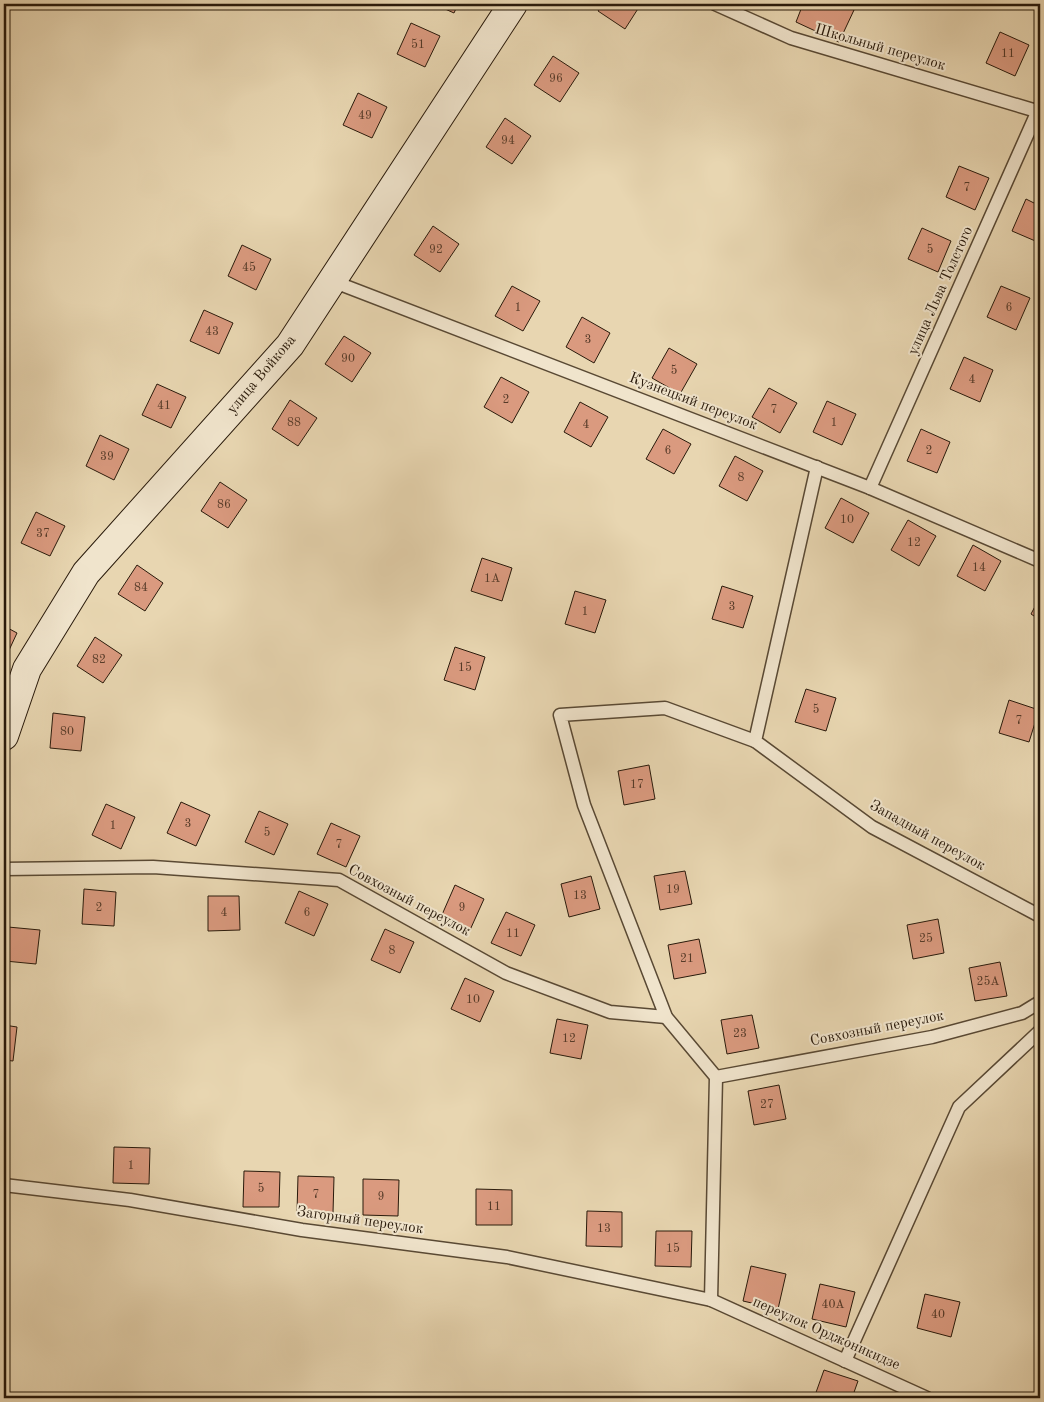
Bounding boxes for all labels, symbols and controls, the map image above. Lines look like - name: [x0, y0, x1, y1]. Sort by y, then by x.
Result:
- street label: Школьный переулок: [813, 22, 947, 74]
- house number: 51: [411, 38, 425, 51]
- house number: 11: [1001, 48, 1015, 60]
- house number: 96: [549, 73, 563, 85]
- house number: 49: [358, 110, 372, 122]
- house number: 94: [501, 135, 515, 147]
- house number: 7: [964, 182, 970, 194]
- street label: улица Льва Толстого: [906, 224, 976, 358]
- house number: 5: [927, 243, 934, 256]
- house number: 92: [429, 244, 443, 256]
- house number: 45: [242, 261, 256, 274]
- house number: 1: [515, 302, 521, 314]
- house number: 6: [1006, 302, 1013, 314]
- house number: 43: [205, 326, 219, 338]
- street label: улица Войкова: [225, 332, 300, 417]
- house number: 3: [585, 334, 591, 346]
- house number: 90: [341, 353, 355, 365]
- house number: 5: [671, 364, 678, 377]
- street label: Кузнецкий переулок: [627, 371, 760, 434]
- house number: 4: [969, 374, 976, 386]
- house number: 2: [503, 394, 509, 406]
- house number: 41: [157, 400, 171, 412]
- house number: 7: [771, 404, 777, 416]
- house number: 88: [287, 417, 301, 429]
- house number: 1: [831, 417, 837, 429]
- house number: 4: [583, 419, 590, 431]
- house number: 6: [665, 445, 672, 457]
- house number: 2: [926, 445, 932, 457]
- house number: 39: [100, 451, 114, 463]
- house number: 8: [738, 472, 745, 484]
- house number: 86: [217, 499, 231, 511]
- house number: 10: [840, 514, 854, 526]
- house number: 37: [36, 528, 50, 540]
- house number: 12: [907, 537, 921, 549]
- house number: 14: [972, 562, 986, 574]
- house number: 1А: [484, 573, 500, 585]
- house number: 84: [134, 582, 148, 594]
- house number: 3: [729, 601, 735, 613]
- house number: 1: [582, 606, 588, 618]
- house number: 82: [92, 654, 106, 666]
- house number: 15: [458, 661, 472, 674]
- house number: 5: [813, 703, 820, 716]
- house number: 7: [1016, 715, 1022, 727]
- house number: 80: [60, 726, 74, 738]
- house number: 17: [630, 779, 644, 791]
- street label: Западный переулок: [867, 798, 988, 874]
- house number: 3: [185, 818, 191, 830]
- house number: 1: [110, 820, 116, 832]
- house number: 5: [264, 826, 271, 839]
- house number: 7: [336, 839, 342, 851]
- street label: Совхозный переулок: [345, 862, 473, 940]
- house number: 19: [666, 884, 680, 896]
- house number: 13: [573, 890, 587, 902]
- house number: 2: [96, 902, 102, 914]
- house number: 9: [459, 902, 465, 914]
- house number: 4: [221, 907, 228, 919]
- house number: 6: [304, 907, 311, 919]
- house number: 11: [506, 928, 520, 940]
- house number: 25: [919, 932, 933, 945]
- house number: 8: [389, 945, 396, 957]
- house number: 21: [680, 953, 694, 965]
- house number: 25А: [976, 975, 1000, 988]
- house number: 10: [466, 994, 480, 1006]
- street label: Совхозный переулок: [809, 1009, 946, 1049]
- house number: 23: [733, 1028, 747, 1040]
- house number: 12: [562, 1033, 576, 1045]
- house number: 27: [760, 1099, 774, 1111]
- house number: 1: [128, 1160, 134, 1172]
- house number: 5: [258, 1182, 265, 1195]
- house number: 7: [313, 1189, 319, 1201]
- house number: 9: [378, 1191, 384, 1203]
- house number: 11: [487, 1201, 501, 1213]
- street label: Загорный переулок: [296, 1205, 425, 1237]
- house number: 13: [597, 1223, 611, 1235]
- house number: 15: [666, 1242, 680, 1255]
- street label: переулок Орджоникидзе: [750, 1295, 902, 1373]
- house number: 40А: [821, 1299, 845, 1311]
- house number: 40: [931, 1309, 945, 1321]

